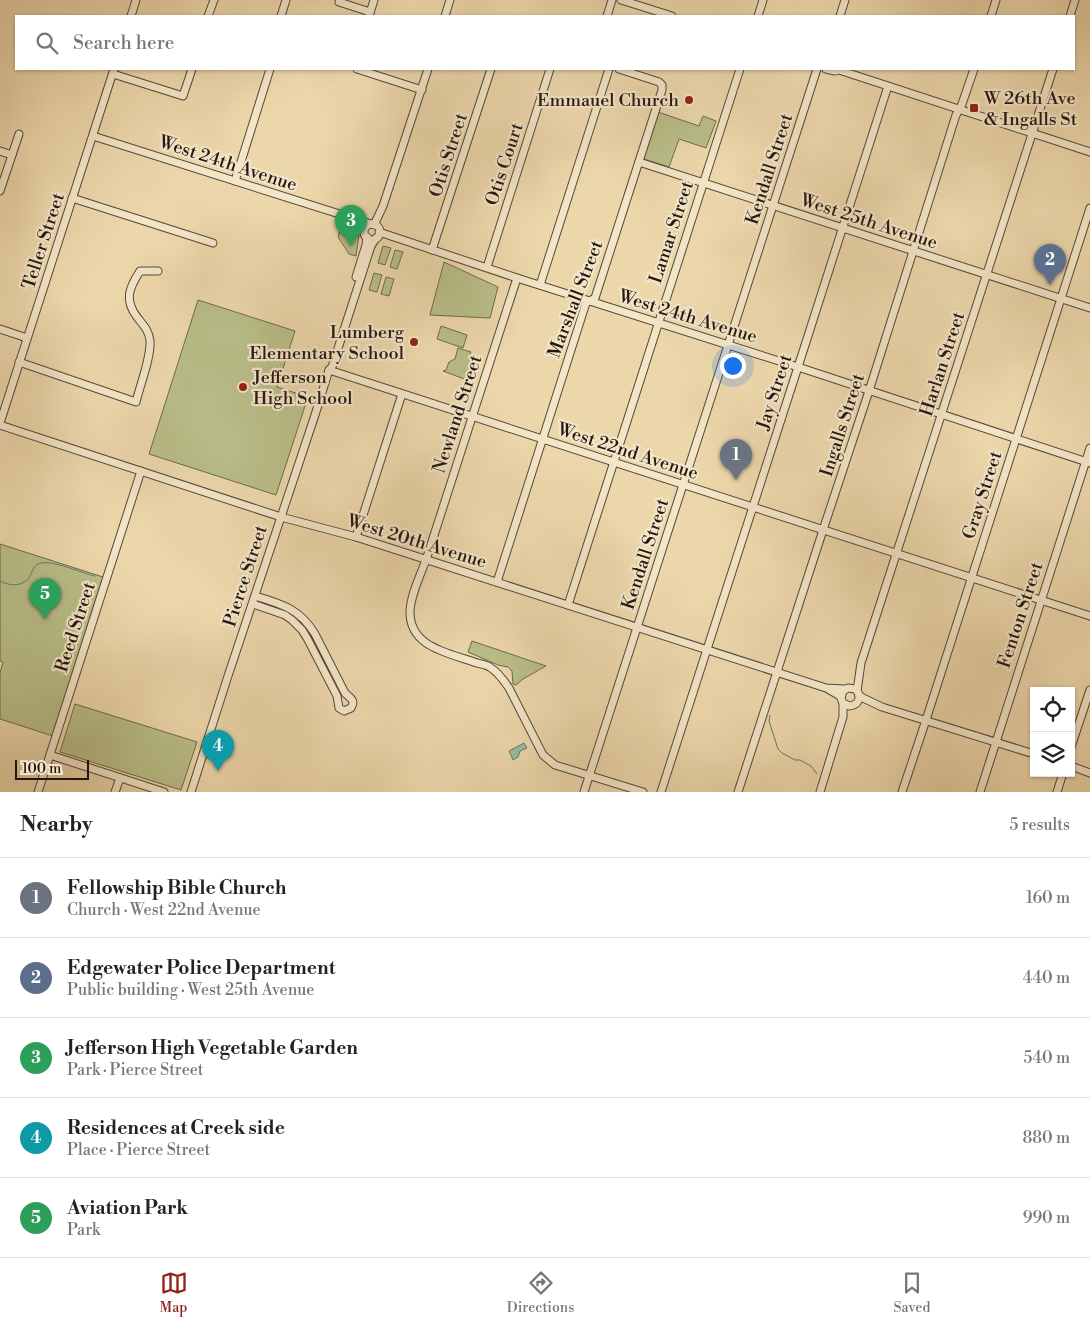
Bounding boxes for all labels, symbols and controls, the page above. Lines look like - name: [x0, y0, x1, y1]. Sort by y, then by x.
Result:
- search box: [15, 15, 1075, 70]
- icon: search: [33, 29, 61, 57]
- text: Search here: [73, 31, 174, 55]
- place label: W 26th Ave & Ingalls St: [983, 87, 1078, 131]
- place label: Emmauel Church: [537, 89, 679, 112]
- marker: Emmauel Church: [683, 94, 695, 106]
- marker: W 26th Ave & Ingalls St: [968, 102, 980, 114]
- street label: Otis Street: [424, 110, 473, 200]
- street label: Kendall Street: [741, 110, 798, 228]
- street label: Otis Court: [480, 119, 529, 208]
- street label: West 24th Avenue: [155, 130, 300, 197]
- street label: Lamar Street: [644, 177, 699, 286]
- street label: West 25th Avenue: [796, 188, 940, 254]
- street label: Teller Street: [17, 189, 70, 292]
- pin: 3: [335, 205, 367, 246]
- street label: Marshall Street: [543, 237, 609, 361]
- pin: 2: [1034, 244, 1066, 285]
- street label: West 24th Avenue: [615, 284, 760, 349]
- street label: Harlan Street: [915, 308, 970, 419]
- place label: Lumberg Elementary School: [249, 321, 405, 365]
- marker: Lumberg Elementary School: [408, 336, 420, 348]
- street label: Jay Street: [751, 351, 798, 434]
- street label: Newland Street: [428, 352, 488, 476]
- your location: [720, 353, 746, 379]
- place label: Jefferson High School: [252, 366, 353, 410]
- street label: Ingalls Street: [815, 370, 870, 480]
- marker: Jefferson High School: [237, 381, 249, 393]
- street label: West 22nd Avenue: [553, 418, 701, 485]
- pin: 1: [720, 439, 752, 480]
- street label: Gray Street: [957, 448, 1008, 542]
- street label: Kendall Street: [617, 495, 674, 613]
- street label: West 20th Avenue: [343, 509, 490, 574]
- street label: Pierce Street: [218, 522, 273, 630]
- street label: Fenton Street: [993, 559, 1049, 671]
- pin: 5: [29, 578, 61, 619]
- street label: Reed Street: [50, 579, 101, 675]
- map controls: [1030, 687, 1075, 777]
- button: locate: [1030, 687, 1075, 732]
- pin: 4: [202, 730, 234, 771]
- button: layers: [1030, 732, 1075, 777]
- scale bar: [15, 757, 89, 780]
- text: 100 m: [22, 760, 61, 778]
- text: Nearby: [20, 812, 93, 838]
- text: 5 results: [1009, 815, 1070, 835]
- text: Fellowship Bible Church: [67, 876, 287, 900]
- text: 1: [32, 888, 40, 908]
- text: 160 m: [1026, 888, 1070, 908]
- text: Church · West 22nd Avenue: [67, 900, 261, 920]
- text: Edgewater Police Department: [67, 956, 335, 980]
- text: 2: [31, 968, 41, 988]
- text: 440 m: [1023, 968, 1070, 988]
- text: Public building · West 25th Avenue: [67, 980, 314, 1000]
- text: Jefferson High Vegetable Garden: [67, 1036, 358, 1060]
- text: 3: [31, 1048, 41, 1068]
- text: 540 m: [1023, 1048, 1070, 1068]
- text: Park · Pierce Street: [67, 1060, 203, 1080]
- text: Residences at Creek side: [67, 1116, 285, 1140]
- text: 4: [31, 1128, 41, 1148]
- text: 880 m: [1022, 1128, 1070, 1148]
- text: Place · Pierce Street: [67, 1140, 210, 1160]
- text: Aviation Park: [67, 1196, 188, 1220]
- text: 5: [31, 1208, 41, 1228]
- text: 990 m: [1023, 1208, 1070, 1228]
- text: Park: [67, 1220, 100, 1240]
- tab: Map: [160, 1269, 188, 1317]
- tab: Directions: [507, 1269, 574, 1317]
- tab: Saved: [894, 1269, 930, 1317]

